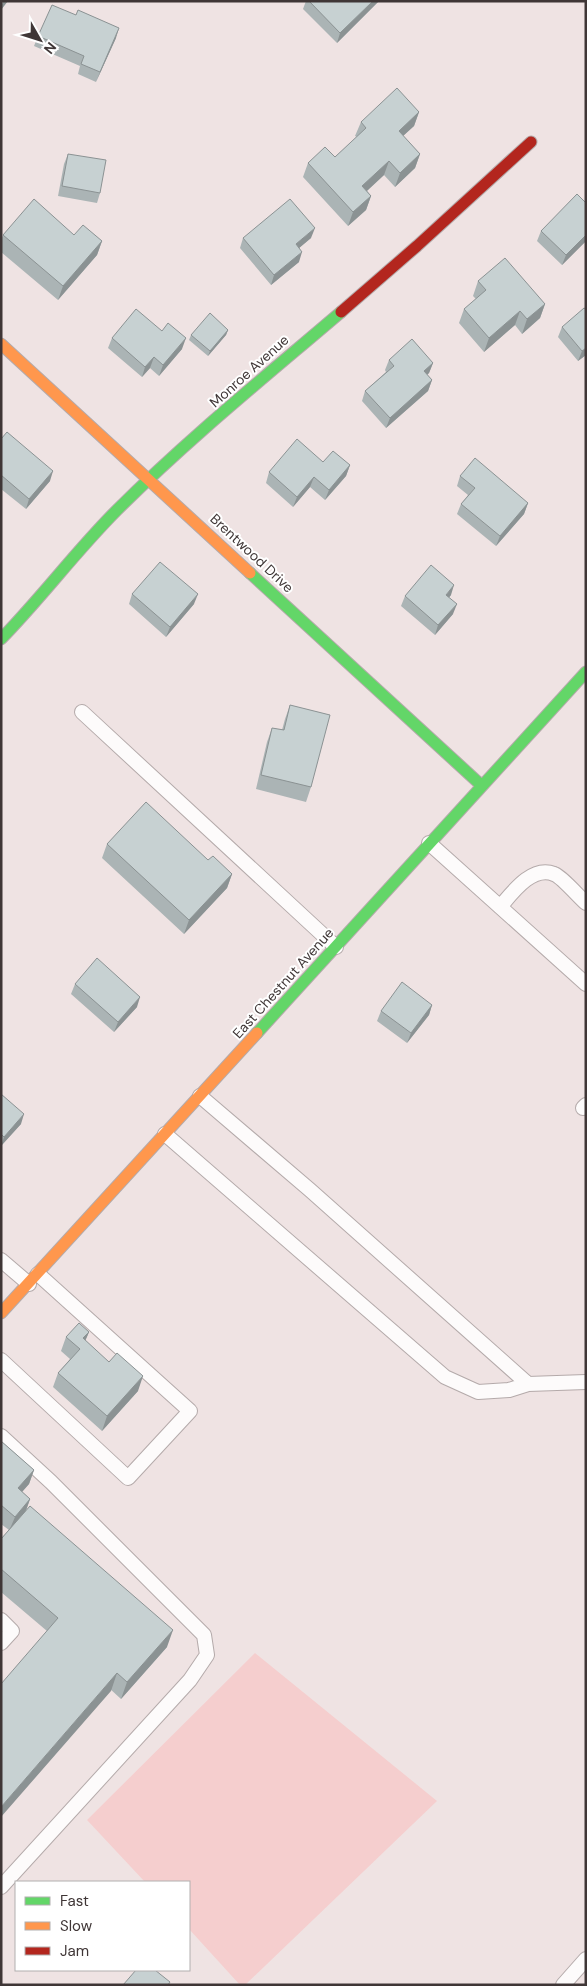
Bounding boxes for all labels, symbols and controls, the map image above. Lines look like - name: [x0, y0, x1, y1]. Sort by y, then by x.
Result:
- north arrow: [15, 15, 65, 65]
- text: N: [40, 39, 60, 58]
- street label: Monroe Avenue: [206, 331, 292, 411]
- street label: Brentwood Drive: [207, 510, 297, 596]
- street label: East Chestnut Avenue: [229, 924, 337, 1042]
- legend: [15, 1881, 190, 1971]
- text: Fast: [60, 1891, 89, 1911]
- text: Slow: [60, 1916, 93, 1936]
- text: Jam: [60, 1941, 89, 1961]

